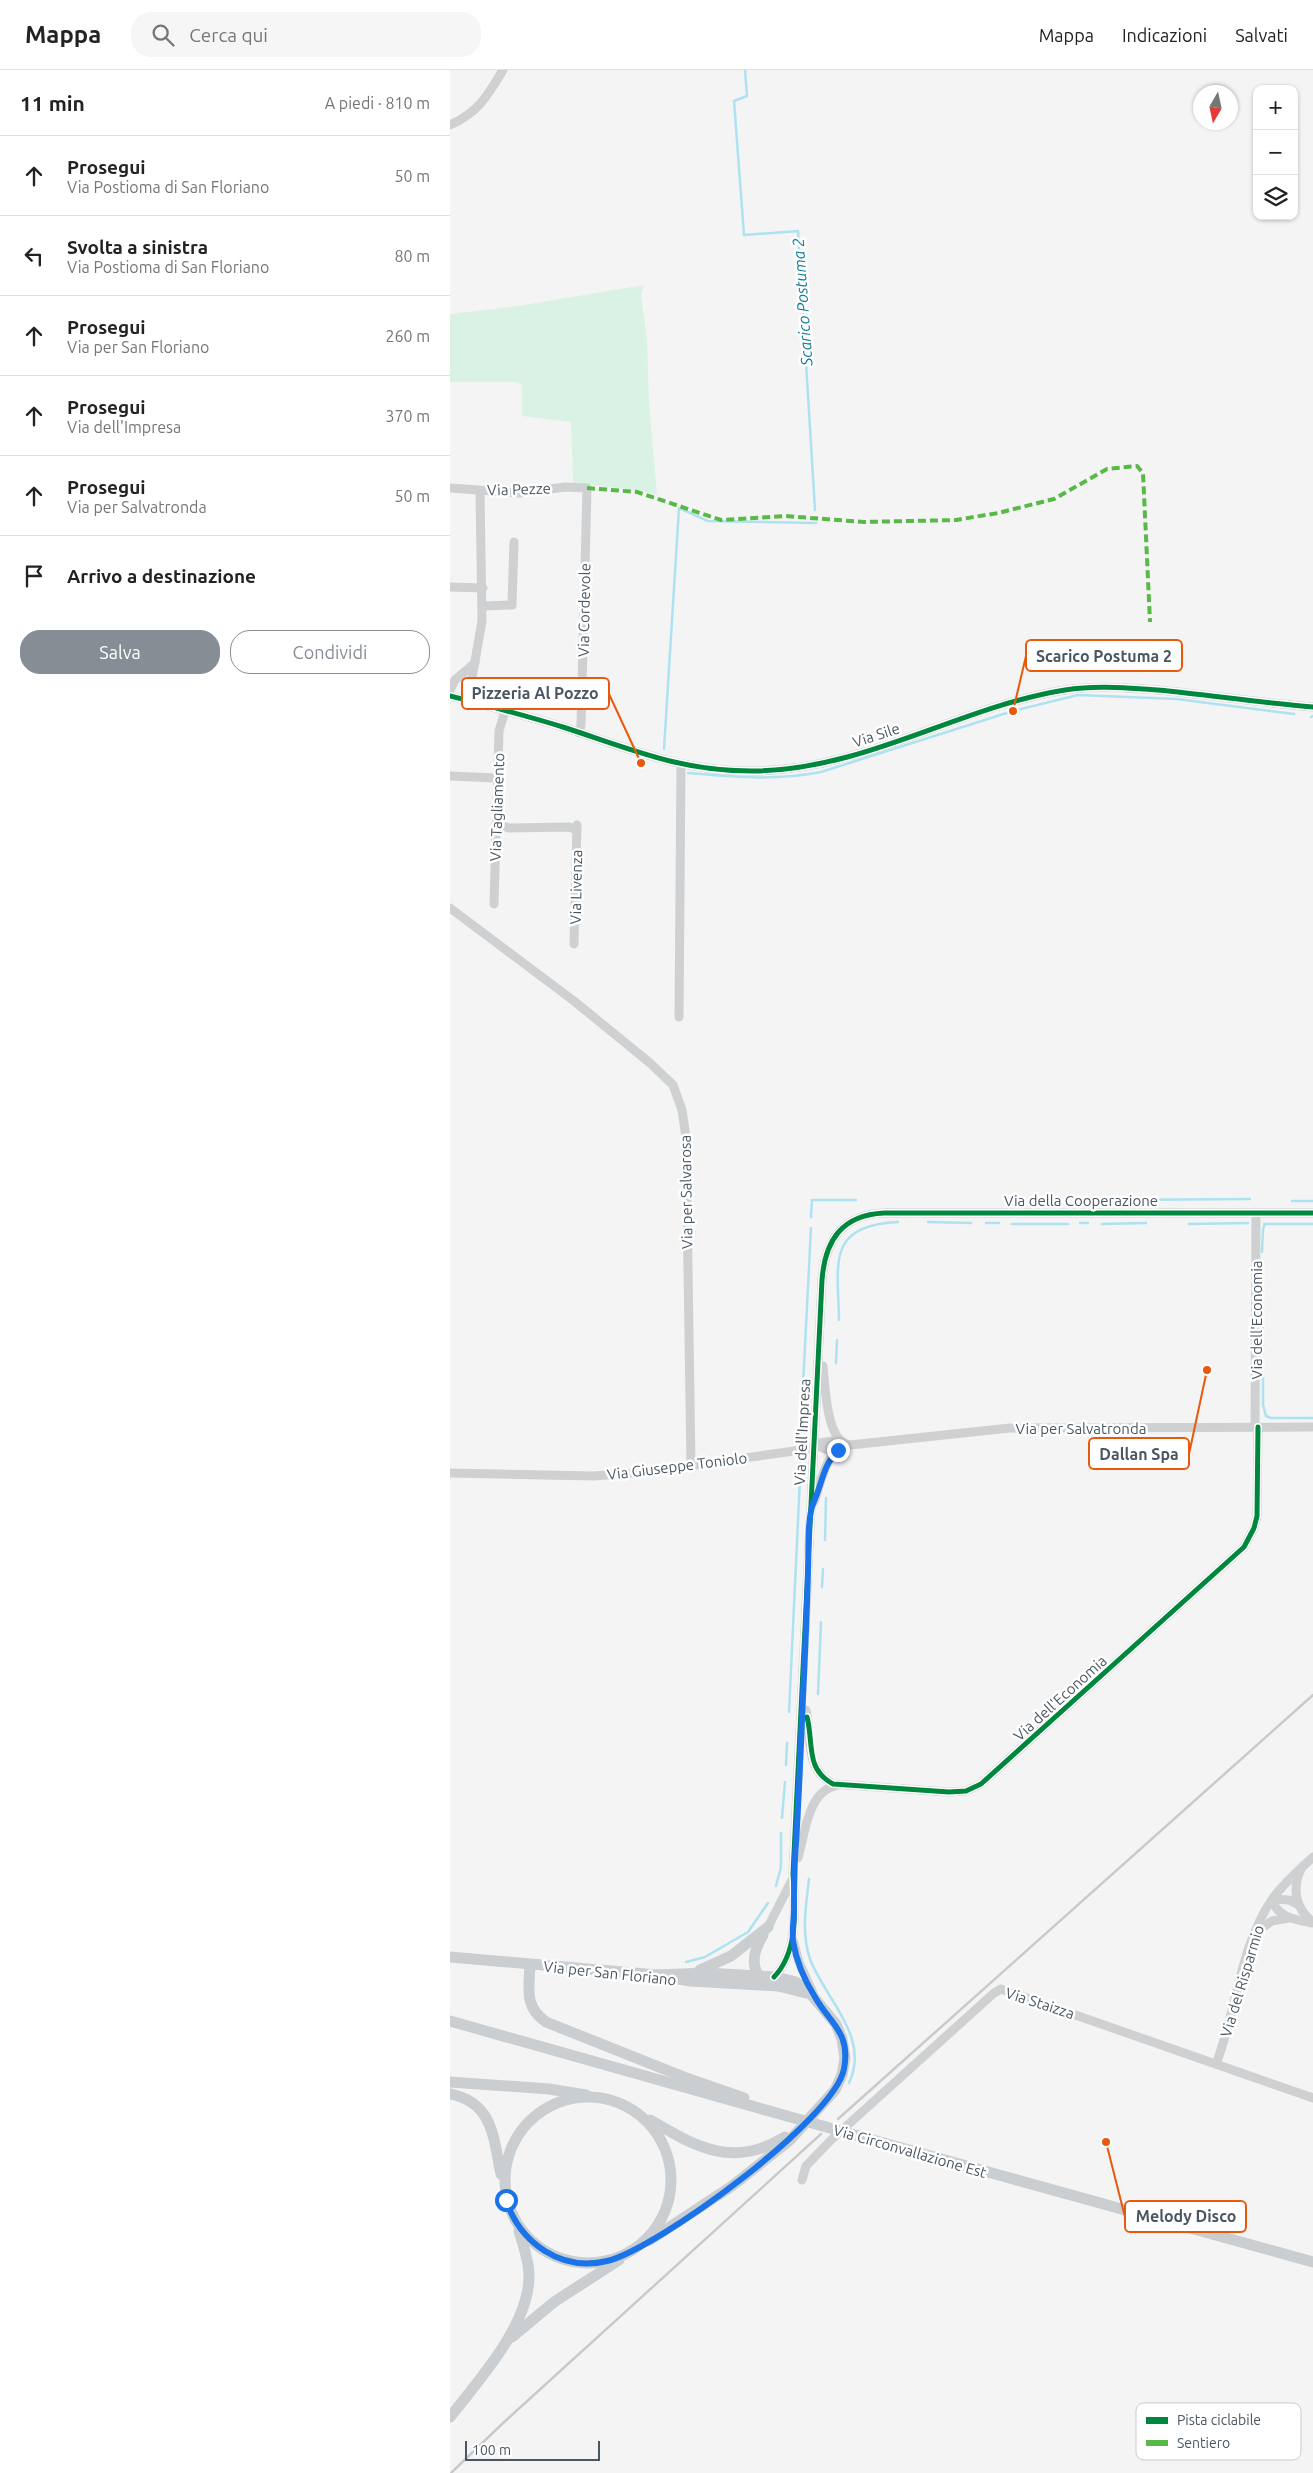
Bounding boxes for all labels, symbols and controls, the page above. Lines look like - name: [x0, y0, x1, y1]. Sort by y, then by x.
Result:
- search box: [131, 12, 481, 57]
- text: Mappa: [25, 21, 101, 48]
- icon: search: [149, 21, 177, 49]
- text: Cerca qui: [189, 24, 268, 46]
- text: Mappa: [1039, 25, 1094, 45]
- text: Indicazioni: [1122, 25, 1207, 45]
- text: Salvati: [1235, 25, 1288, 45]
- north arrow: [1193, 85, 1238, 130]
- map controls: [1253, 85, 1298, 220]
- button: +: [1253, 85, 1298, 130]
- text: 11 min: [20, 91, 85, 115]
- text: A piedi · 810 m: [325, 94, 430, 112]
- button: −: [1253, 130, 1298, 175]
- text: Prosegui: [67, 156, 146, 178]
- icon: ahead: [20, 162, 48, 190]
- text: 50 m: [394, 167, 430, 185]
- button: layers: [1253, 175, 1298, 220]
- text: Via Postioma di San Floriano: [67, 178, 269, 196]
- text: Svolta a sinistra: [67, 236, 208, 258]
- water label: Scarico Postuma 2: [789, 237, 816, 368]
- icon: left: [20, 242, 48, 270]
- text: 80 m: [394, 247, 430, 265]
- text: Via Postioma di San Floriano: [67, 258, 269, 276]
- text: Prosegui: [67, 316, 146, 338]
- icon: ahead: [20, 322, 48, 350]
- text: 260 m: [385, 327, 430, 345]
- text: Via per San Floriano: [67, 338, 209, 356]
- text: Prosegui: [67, 396, 146, 418]
- icon: ahead: [20, 402, 48, 430]
- text: 370 m: [385, 407, 430, 425]
- text: Via dell'Impresa: [67, 418, 181, 436]
- text: Prosegui: [67, 476, 146, 498]
- street label: Via Pezze: [487, 479, 551, 499]
- icon: ahead: [20, 482, 48, 510]
- text: 50 m: [394, 487, 430, 505]
- text: Via per Salvatronda: [67, 498, 207, 516]
- icon: arrive: [20, 562, 48, 590]
- street label: Via Cordevole: [575, 563, 593, 657]
- text: Arrivo a destinazione: [67, 565, 256, 587]
- button: Salva: [20, 630, 220, 674]
- button: Condividi: [230, 630, 430, 674]
- callout: Scarico Postuma 2: [1026, 640, 1182, 671]
- text: Scarico Postuma 2: [1036, 647, 1172, 665]
- callout: Pizzeria Al Pozzo: [462, 678, 609, 709]
- text: Pizzeria Al Pozzo: [471, 684, 599, 702]
- street label: Via Sile: [850, 719, 902, 751]
- street label: Via Tagliamento: [487, 752, 507, 862]
- street label: Via Livenza: [567, 849, 585, 925]
- street label: Via per Salvarosa: [677, 1135, 695, 1249]
- street label: Via della Cooperazione: [1004, 1192, 1158, 1209]
- street label: Via dell'Economia: [1248, 1260, 1265, 1380]
- street label: Via dell'Impresa: [791, 1378, 813, 1486]
- street label: Via per Salvatronda: [1016, 1420, 1146, 1437]
- callout: Dallan Spa: [1089, 1438, 1189, 1469]
- route end: [827, 1439, 850, 1462]
- text: Dallan Spa: [1099, 1445, 1179, 1463]
- street label: Via Giuseppe Toniolo: [606, 1449, 748, 1483]
- street label: Via dell'Economia: [1010, 1652, 1110, 1744]
- street label: Via del Risparmio: [1217, 1923, 1267, 2039]
- street label: Via per San Floriano: [543, 1958, 677, 1988]
- street label: Via Staizza: [1003, 1984, 1077, 2022]
- street label: Via Circonvallazione Est: [831, 2121, 989, 2181]
- route start: [495, 2189, 518, 2212]
- callout: Melody Disco: [1125, 2201, 1246, 2232]
- text: Melody Disco: [1136, 2207, 1236, 2225]
- legend: [1136, 2403, 1301, 2460]
- text: Pista ciclabile: [1177, 2412, 1261, 2428]
- text: Sentiero: [1177, 2435, 1230, 2451]
- scale bar: [465, 2438, 600, 2461]
- text: 100 m: [472, 2442, 511, 2458]

